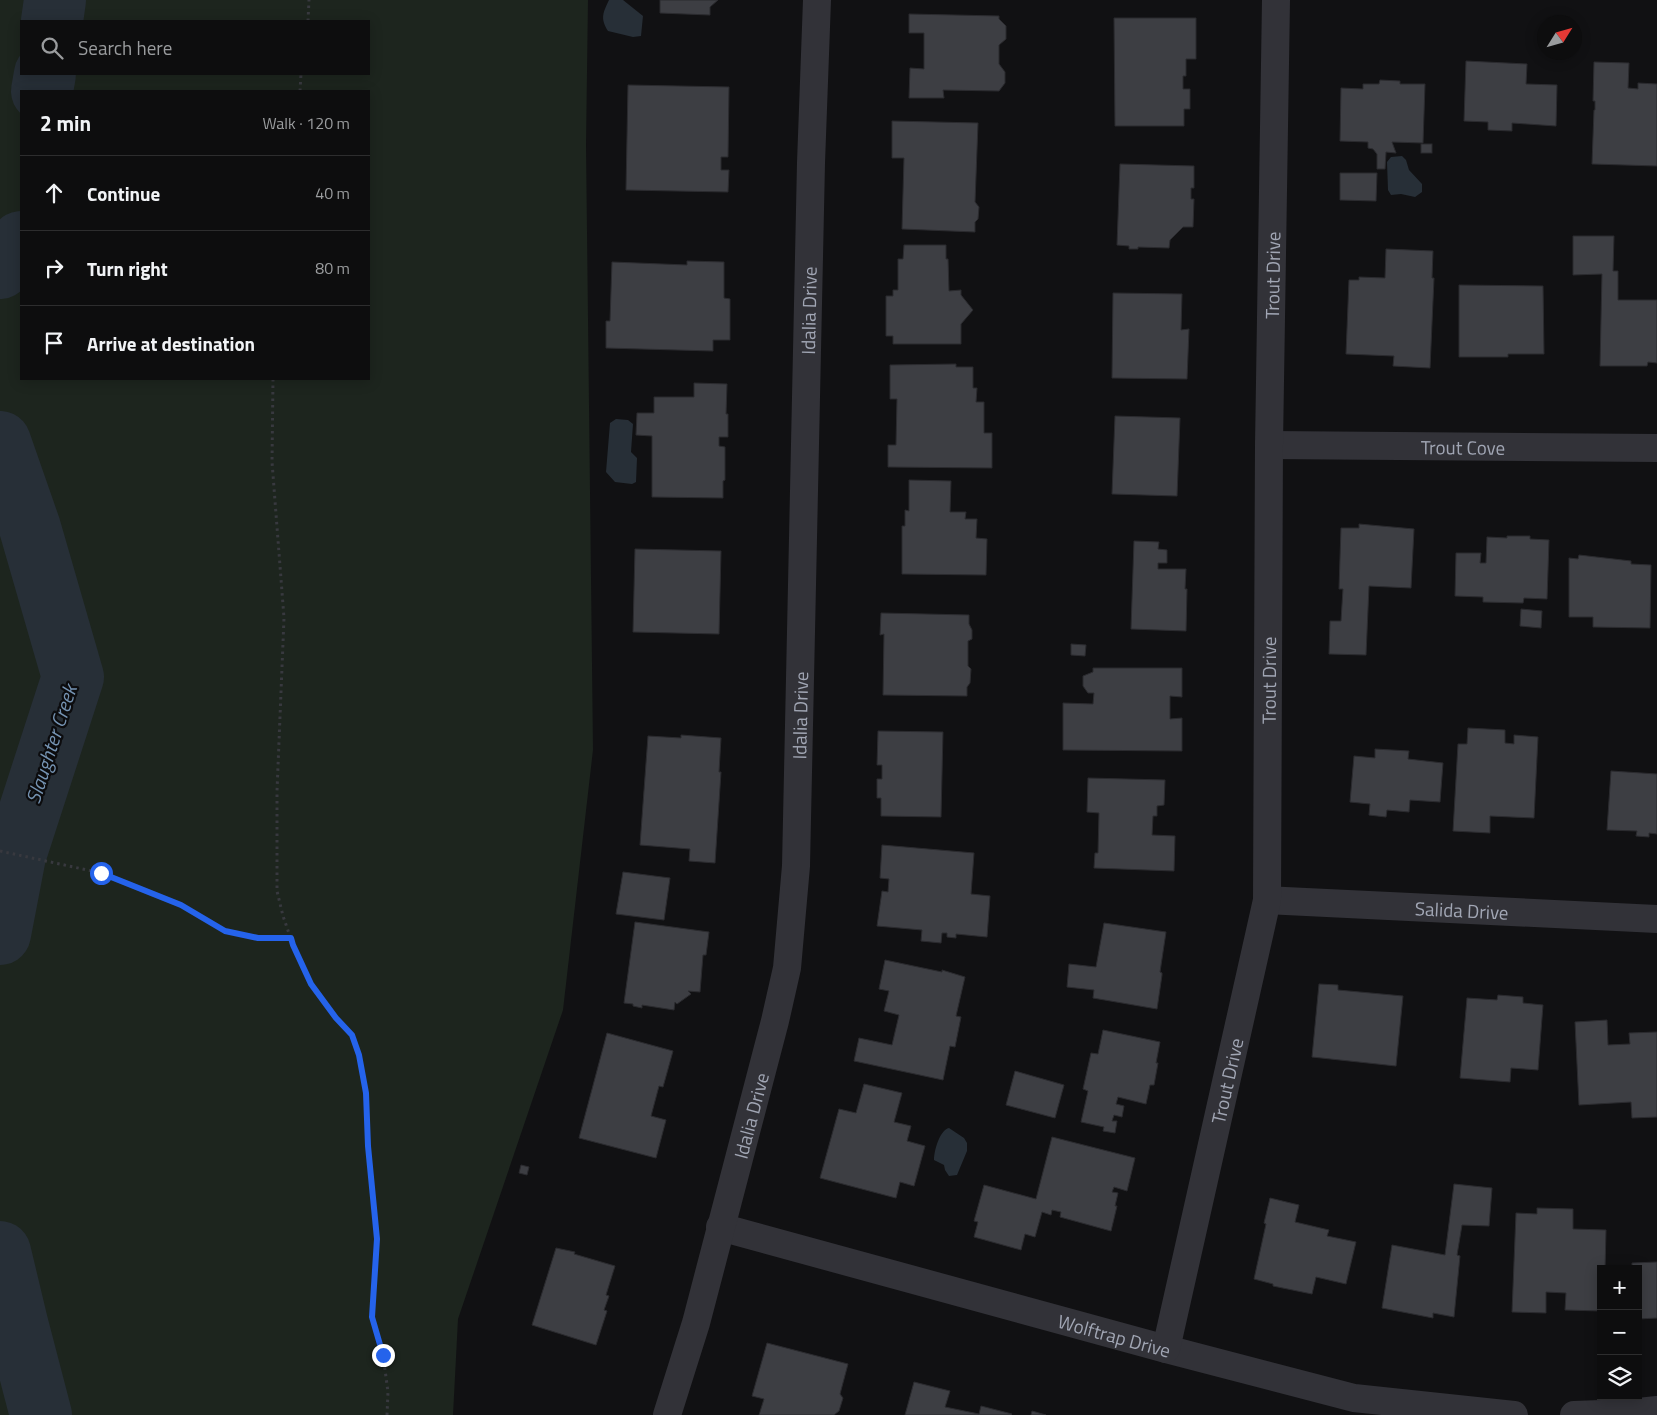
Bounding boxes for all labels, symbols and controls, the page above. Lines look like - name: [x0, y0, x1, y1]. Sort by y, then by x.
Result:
- north arrow: [1537, 15, 1582, 60]
- search box: [20, 20, 370, 75]
- text: Search here: [78, 33, 172, 62]
- icon: search: [38, 34, 66, 62]
- text: 2 min: [40, 107, 91, 139]
- text: Walk · 120 m: [262, 111, 350, 135]
- icon: ahead: [40, 179, 68, 207]
- text: Continue: [87, 179, 160, 208]
- text: 40 m: [315, 181, 350, 205]
- street label: Trout Drive: [1256, 231, 1287, 319]
- icon: right: [40, 254, 68, 282]
- text: Turn right: [87, 254, 168, 283]
- text: 80 m: [315, 256, 350, 280]
- street label: Idalia Drive: [792, 266, 823, 355]
- icon: arrive: [40, 329, 68, 357]
- text: Arrive at destination: [87, 329, 255, 358]
- street label: Trout Cove: [1421, 432, 1505, 461]
- street label: Trout Drive: [1253, 636, 1283, 724]
- street label: Idalia Drive: [784, 671, 815, 760]
- water label: Slaughter Creek: [17, 679, 85, 807]
- route start: [90, 862, 113, 885]
- street label: Salida Drive: [1414, 893, 1509, 926]
- street label: Trout Drive: [1203, 1035, 1250, 1127]
- street label: Idalia Drive: [725, 1069, 775, 1162]
- map controls: [1597, 1265, 1642, 1400]
- button: +: [1597, 1265, 1642, 1310]
- street label: Wolftrap Drive: [1055, 1306, 1174, 1364]
- button: −: [1597, 1310, 1642, 1355]
- route end: [372, 1344, 395, 1367]
- button: layers: [1597, 1355, 1642, 1400]

